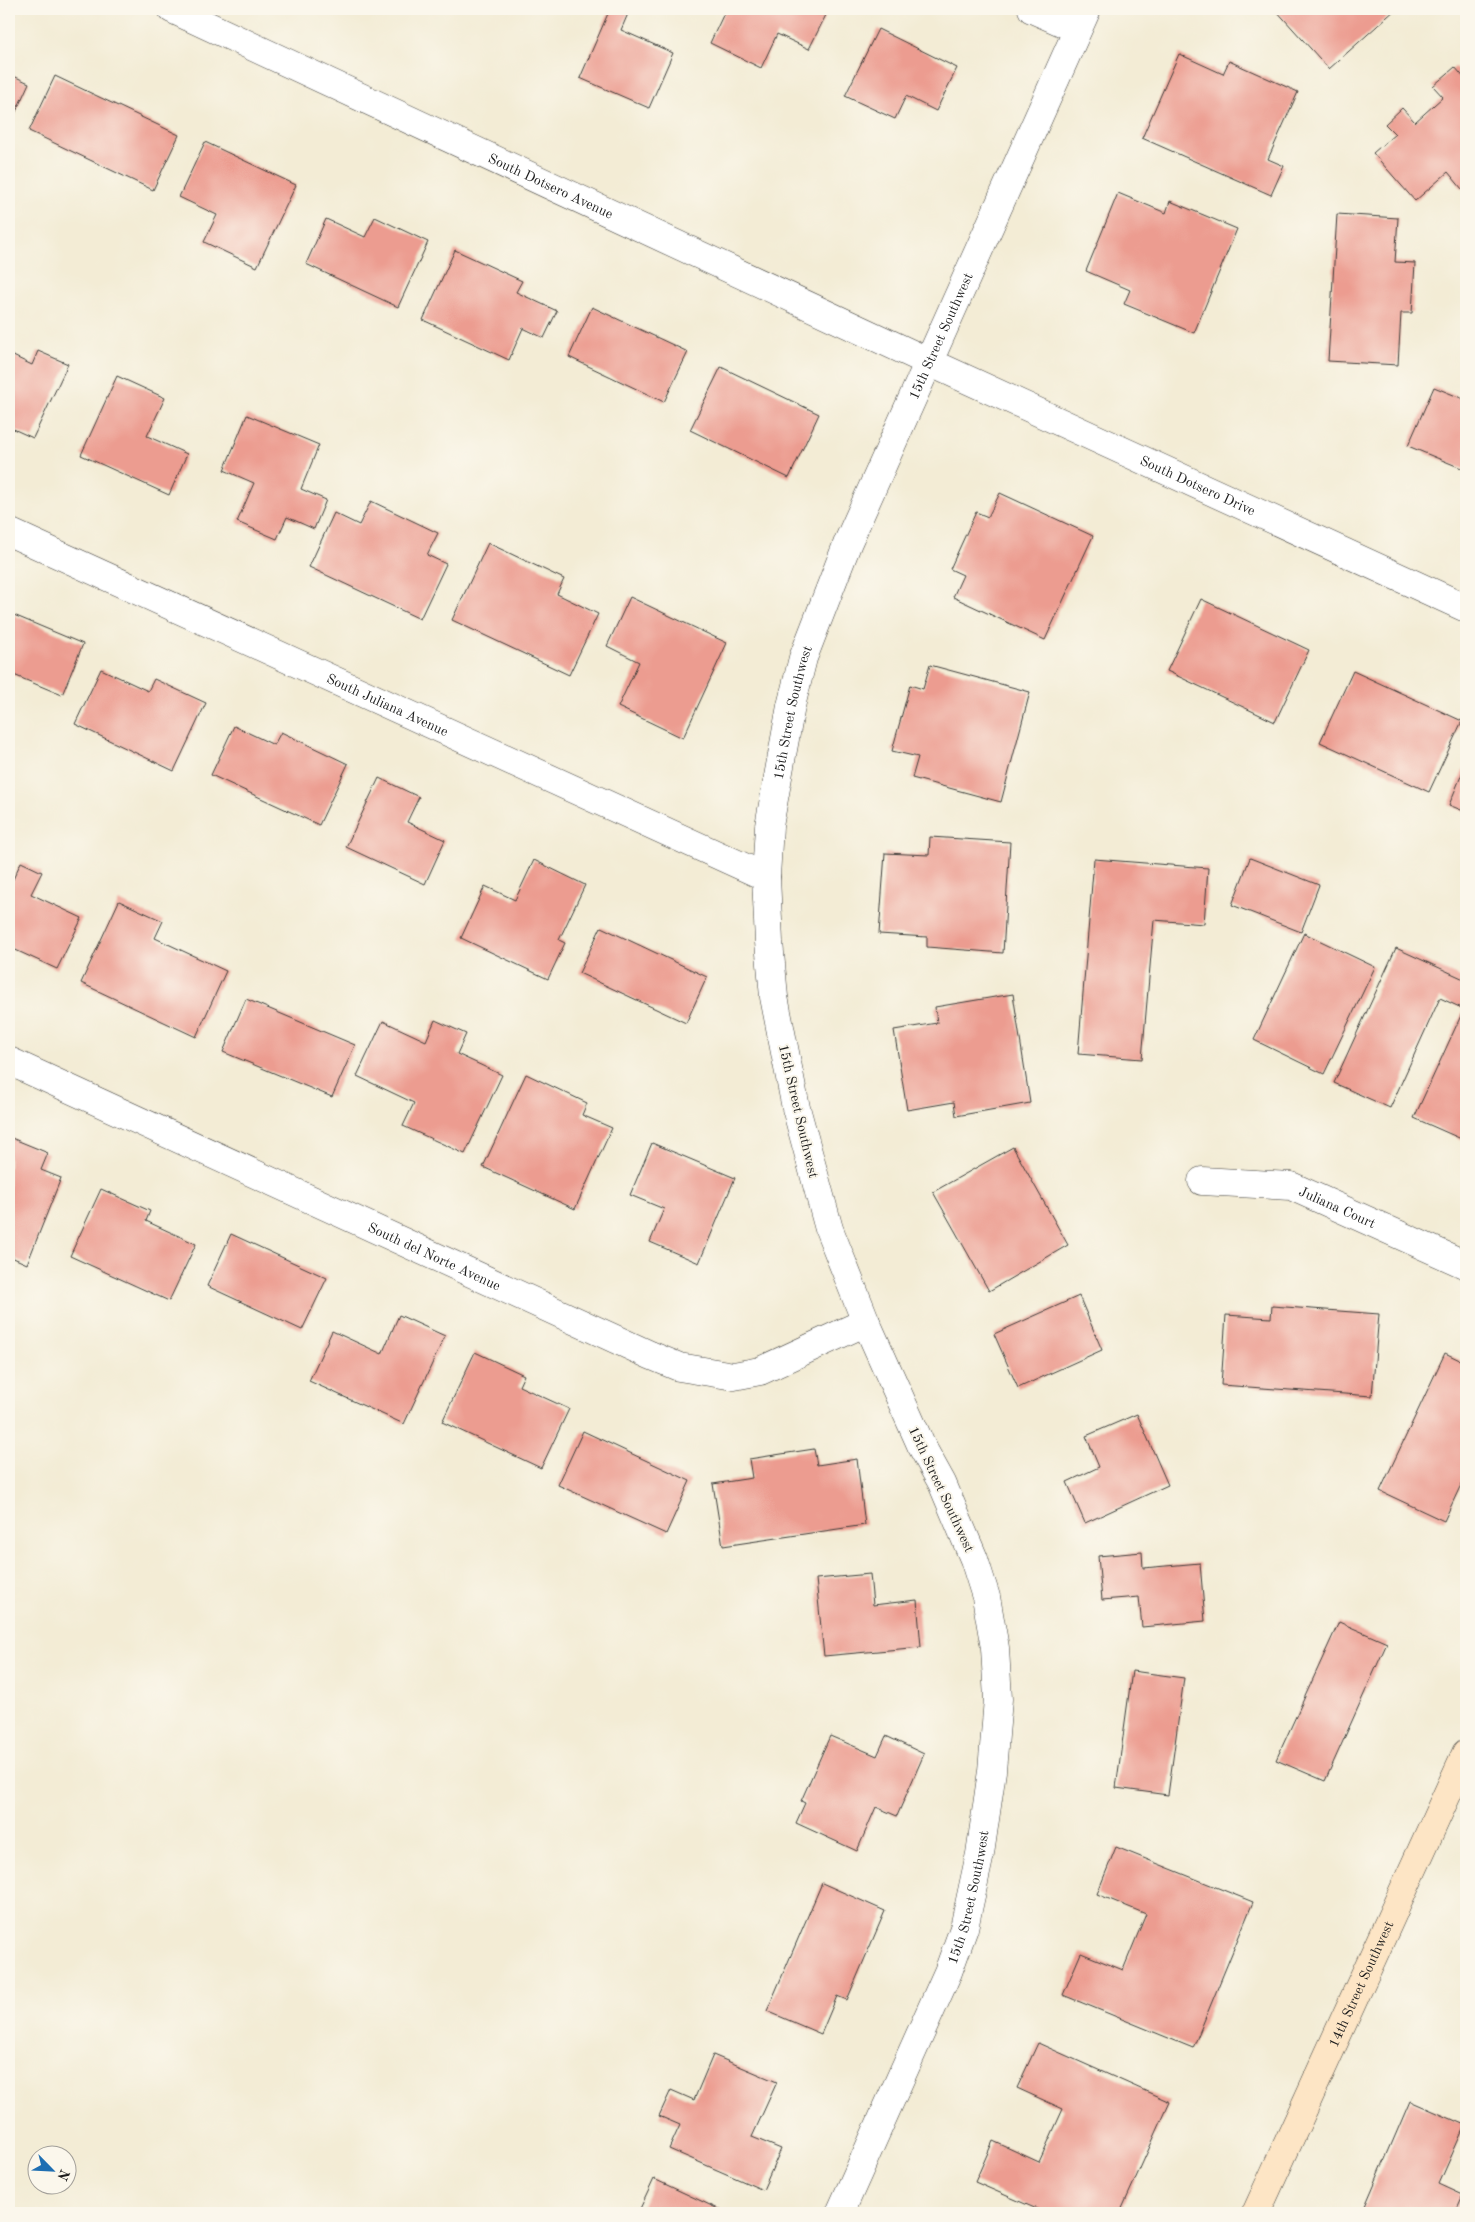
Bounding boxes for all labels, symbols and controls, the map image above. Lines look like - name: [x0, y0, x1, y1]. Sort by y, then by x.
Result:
- street label: South Dotsero Avenue: [486, 151, 615, 222]
- street label: 15th Street Southwest: [907, 271, 976, 402]
- street label: South Dotsero Drive: [1138, 454, 1257, 519]
- street label: 15th Street Southwest: [772, 644, 815, 781]
- street label: South Juliana Avenue: [324, 672, 450, 739]
- street label: 15th Street Southwest: [776, 1043, 820, 1180]
- street label: Juliana Court: [1297, 1185, 1377, 1231]
- street label: South del Norte Avenue: [365, 1221, 502, 1293]
- street label: 15th Street Southwest: [906, 1424, 976, 1555]
- street label: 15th Street Southwest: [946, 1829, 991, 1966]
- street label: 14th Street Southwest: [1327, 1919, 1396, 2049]
- north arrow: [28, 2144, 78, 2194]
- text: N: [54, 2167, 72, 2183]

